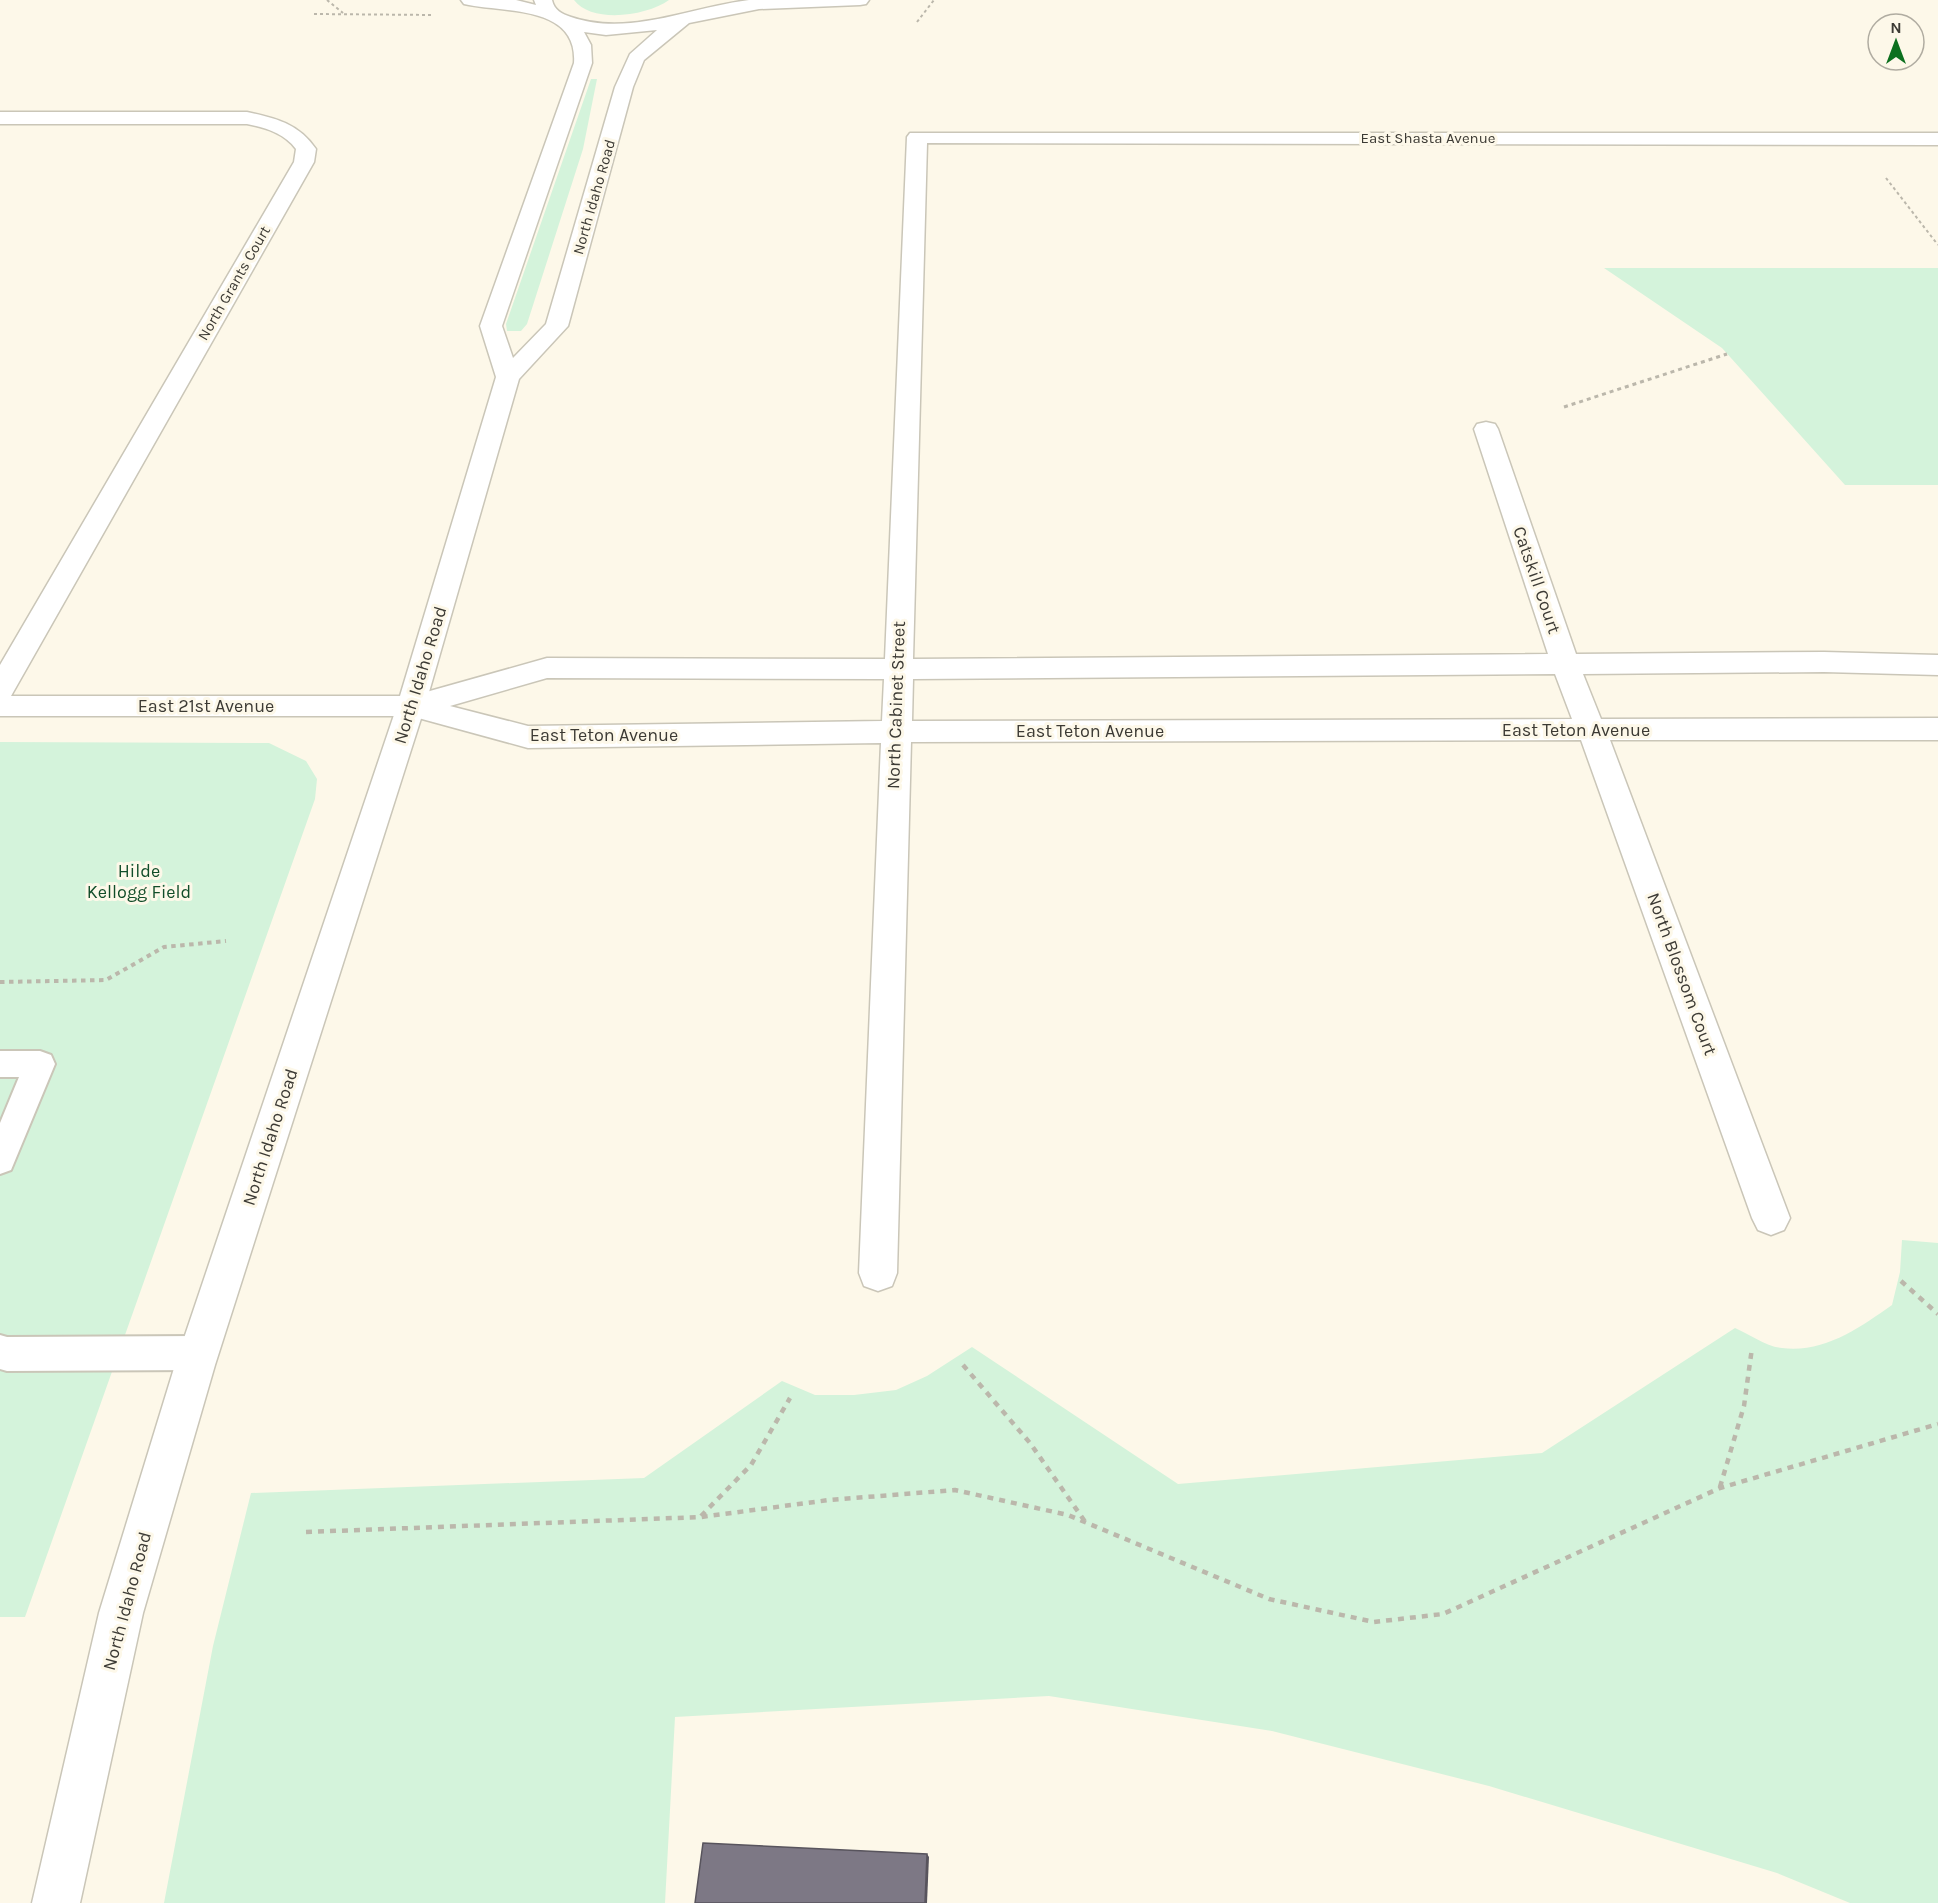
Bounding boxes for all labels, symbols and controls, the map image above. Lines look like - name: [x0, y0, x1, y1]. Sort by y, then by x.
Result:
- north arrow: [1866, 12, 1926, 72]
- text: N: [1890, 18, 1902, 37]
- street label: East Shasta Avenue: [1361, 129, 1495, 147]
- street label: North Idaho Road: [569, 137, 619, 257]
- street label: North Grants Court: [194, 222, 274, 343]
- street label: Catskill Court: [1508, 523, 1566, 637]
- street label: North Idaho Road: [389, 604, 451, 746]
- street label: North Cabinet Street: [882, 620, 910, 789]
- street label: East 21st Avenue: [138, 695, 274, 717]
- street label: East Teton Avenue: [1502, 719, 1650, 741]
- street label: East Teton Avenue: [1016, 720, 1164, 742]
- street label: East Teton Avenue: [530, 724, 678, 746]
- park label: Hilde Kellogg Field: [87, 860, 191, 903]
- street label: North Blossom Court: [1642, 890, 1722, 1059]
- street label: North Idaho Road: [238, 1066, 302, 1208]
- street label: North Idaho Road: [98, 1529, 156, 1673]

